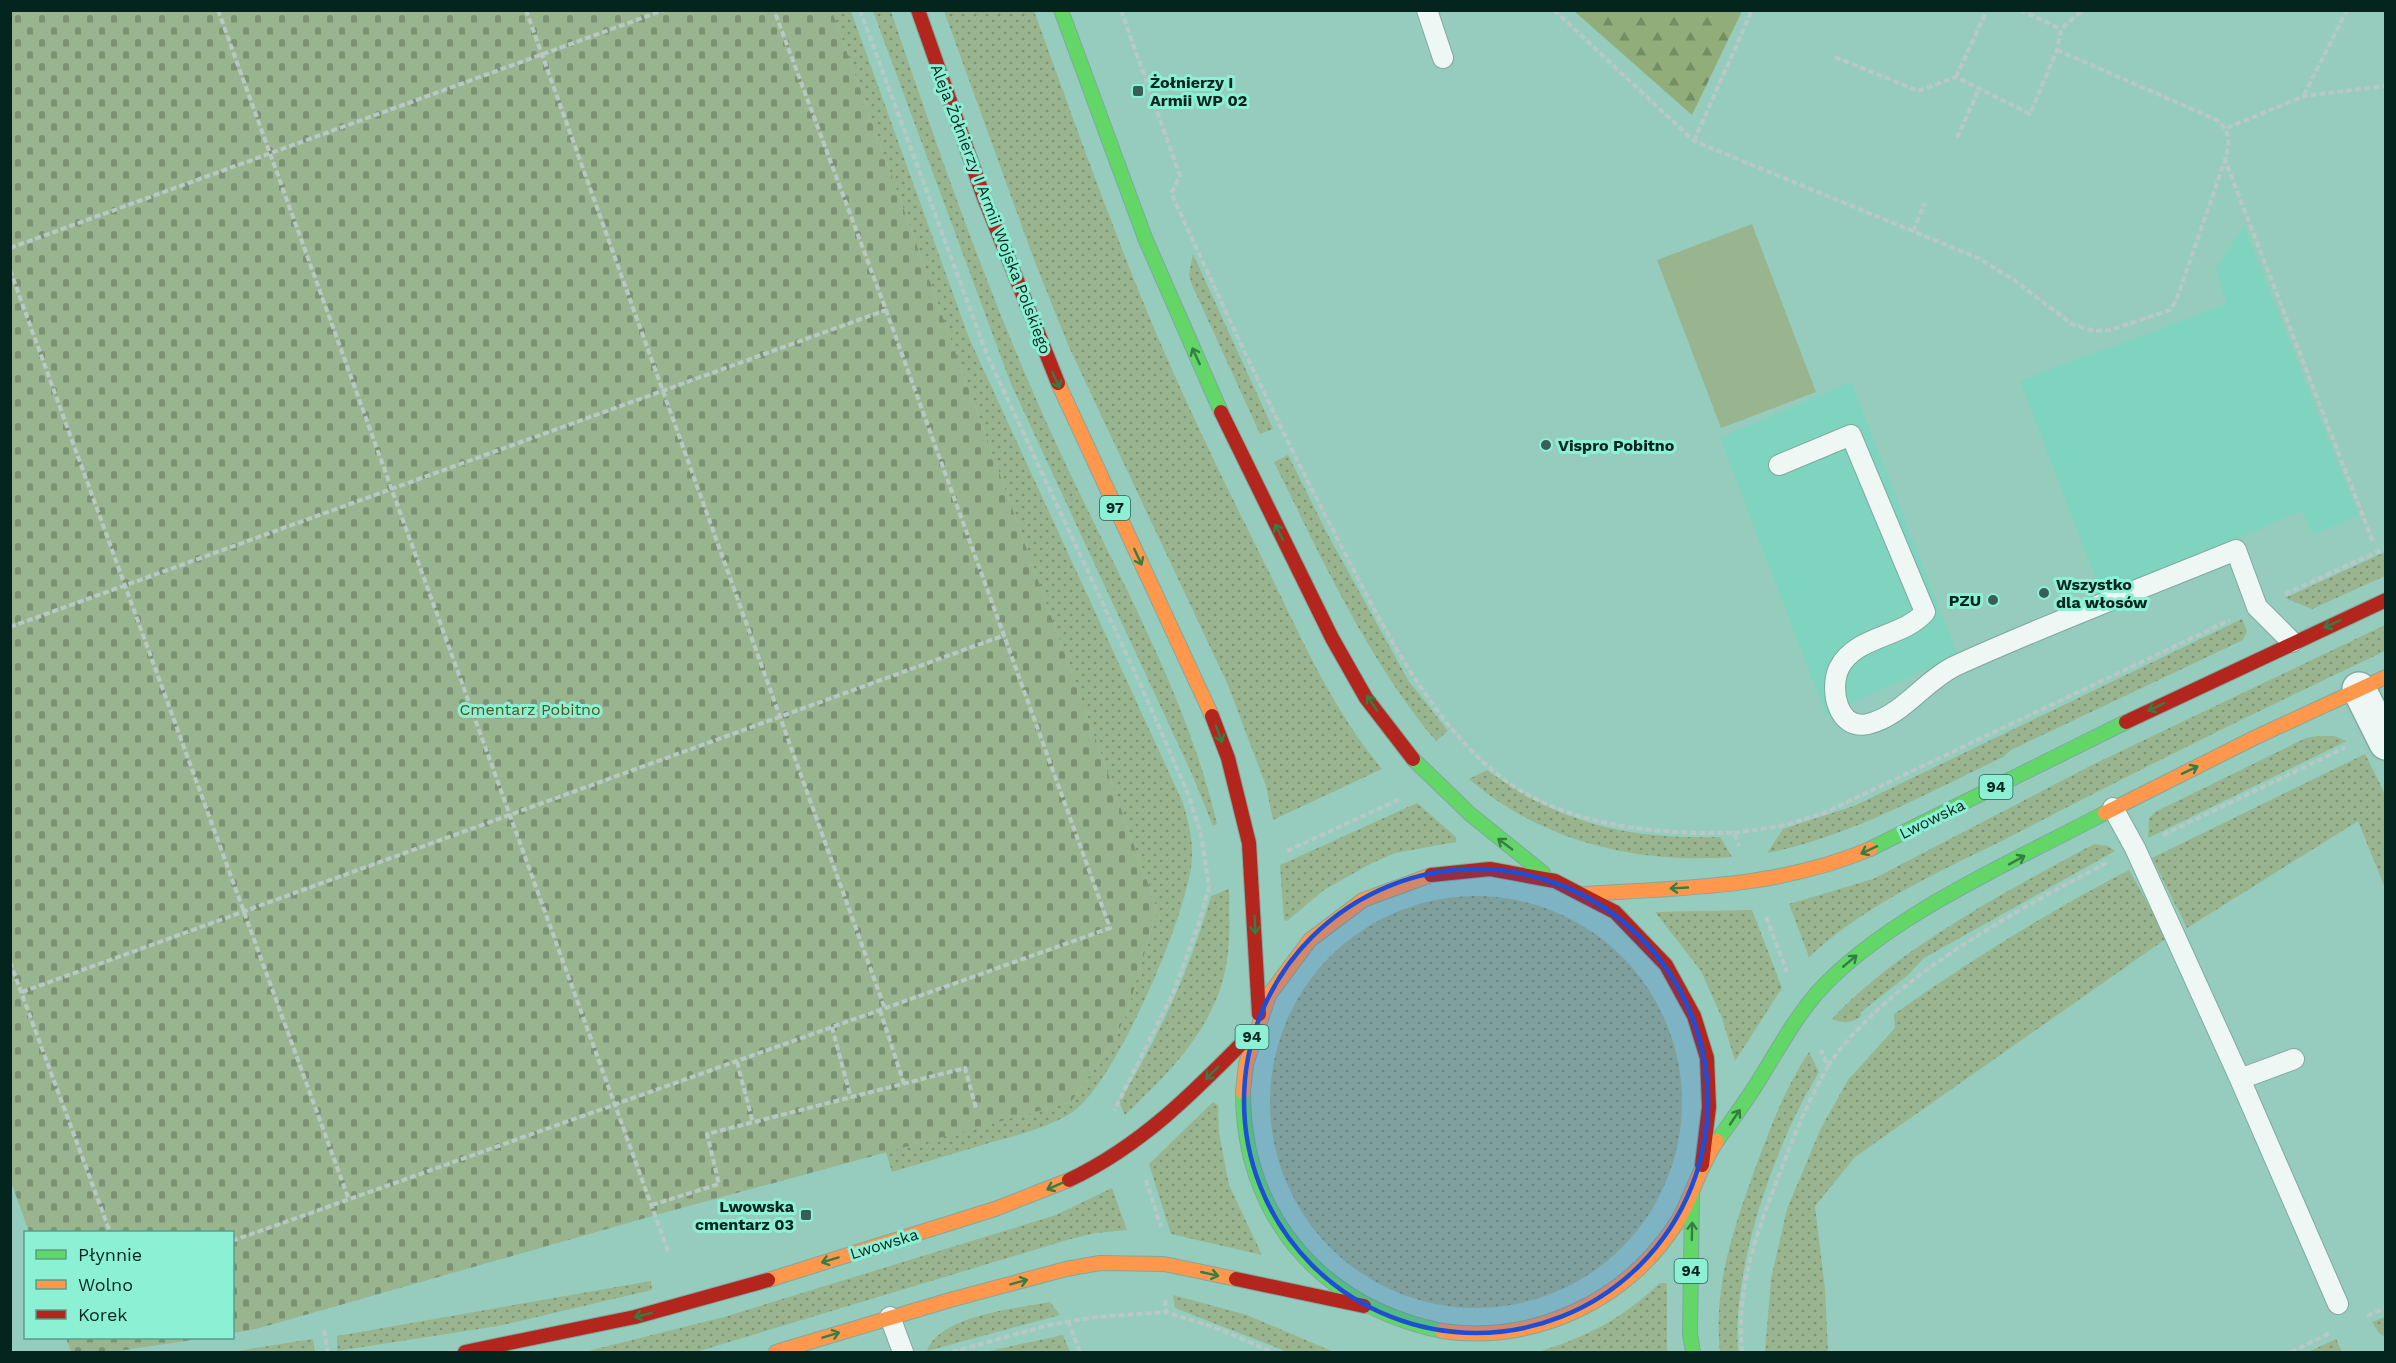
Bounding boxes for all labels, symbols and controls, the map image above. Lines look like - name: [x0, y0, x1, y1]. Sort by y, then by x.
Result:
- street label: Aleja Żołnierzy I Armii Wojska Polskiego: [927, 61, 1055, 357]
- place label: Żołnierzy I Armii WP 02: [1150, 73, 1247, 110]
- marker: Żołnierzy I Armii WP 02: [1131, 84, 1145, 98]
- one-way arrow: [1189, 347, 1201, 365]
- one-way arrow: [1051, 370, 1062, 388]
- place label: Vispro Pobitno: [1558, 436, 1675, 455]
- marker: Vispro Pobitno: [1539, 438, 1553, 452]
- road number: 97: [1100, 496, 1130, 520]
- one-way arrow: [1272, 524, 1284, 542]
- one-way arrow: [1133, 547, 1145, 565]
- place label: Wszystko dla włosów: [2056, 575, 2148, 612]
- marker: Wszystko dla włosów: [2037, 586, 2051, 600]
- place label: PZU: [1949, 591, 1981, 610]
- marker: PZU: [1986, 593, 2000, 607]
- one-way arrow: [2324, 618, 2342, 630]
- one-way arrow: [1365, 695, 1378, 712]
- park label: Cmentarz Pobitno: [459, 700, 601, 719]
- one-way arrow: [2148, 702, 2166, 714]
- one-way arrow: [1214, 724, 1225, 743]
- one-way arrow: [2180, 764, 2198, 776]
- road number: 94: [1980, 775, 2012, 799]
- street label: Lwowska: [1896, 795, 1968, 843]
- one-way arrow: [1497, 838, 1513, 851]
- one-way arrow: [1860, 845, 1878, 857]
- one-way arrow: [2008, 854, 2025, 866]
- one-way arrow: [1669, 883, 1689, 894]
- one-way arrow: [1249, 914, 1261, 934]
- one-way arrow: [1842, 955, 1858, 968]
- road number: 94: [1236, 1025, 1268, 1049]
- one-way arrow: [1205, 1065, 1220, 1080]
- one-way arrow: [1728, 1108, 1741, 1125]
- one-way arrow: [1046, 1181, 1064, 1192]
- place label: Lwowska cmentarz 03: [695, 1197, 795, 1234]
- marker: Lwowska cmentarz 03: [799, 1208, 813, 1222]
- one-way arrow: [1686, 1222, 1697, 1242]
- street label: Lwowska: [848, 1225, 920, 1263]
- legend: [24, 1231, 234, 1339]
- text: Płynnie: [78, 1244, 142, 1265]
- one-way arrow: [821, 1255, 840, 1266]
- road number: 94: [1674, 1259, 1708, 1283]
- one-way arrow: [1201, 1268, 1220, 1280]
- text: Wolno: [78, 1274, 133, 1295]
- one-way arrow: [1009, 1275, 1028, 1287]
- text: Korek: [78, 1304, 128, 1325]
- one-way arrow: [634, 1310, 653, 1321]
- one-way arrow: [822, 1329, 841, 1340]

